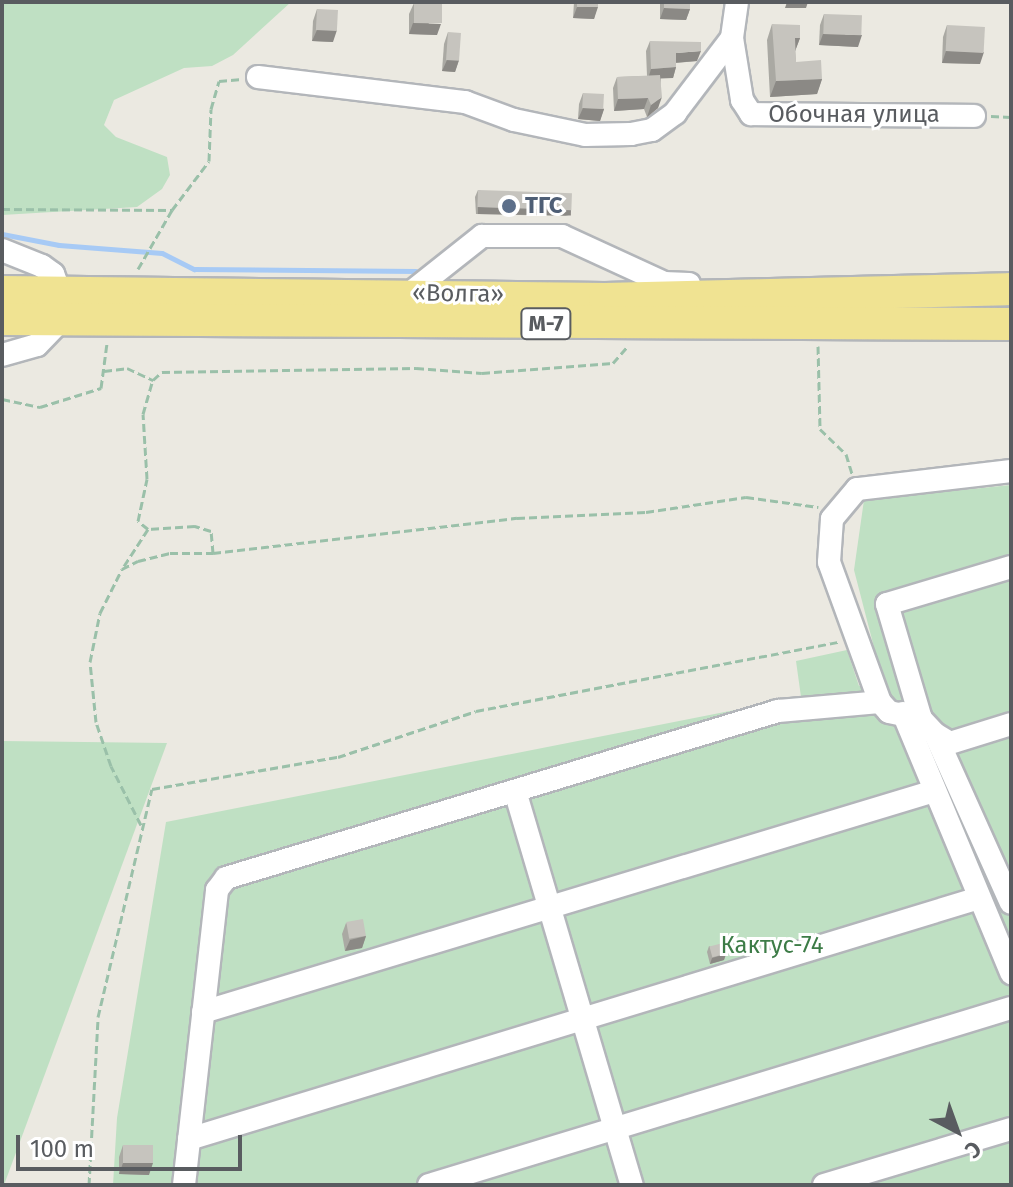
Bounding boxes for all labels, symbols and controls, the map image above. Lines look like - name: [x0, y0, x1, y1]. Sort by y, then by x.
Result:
- street label: Обочная улица: [768, 101, 940, 129]
- place label: ТГС: [525, 192, 563, 220]
- marker: ТГС: [500, 197, 518, 215]
- street label: «Волга»: [412, 279, 504, 309]
- road number: М-7: [520, 306, 572, 342]
- park label: Кактус-74: [720, 932, 824, 960]
- north arrow: [917, 1091, 997, 1171]
- scale bar: [20, 1119, 246, 1169]
- text: 100 m: [30, 1135, 94, 1163]
- text: С: [959, 1135, 987, 1164]

